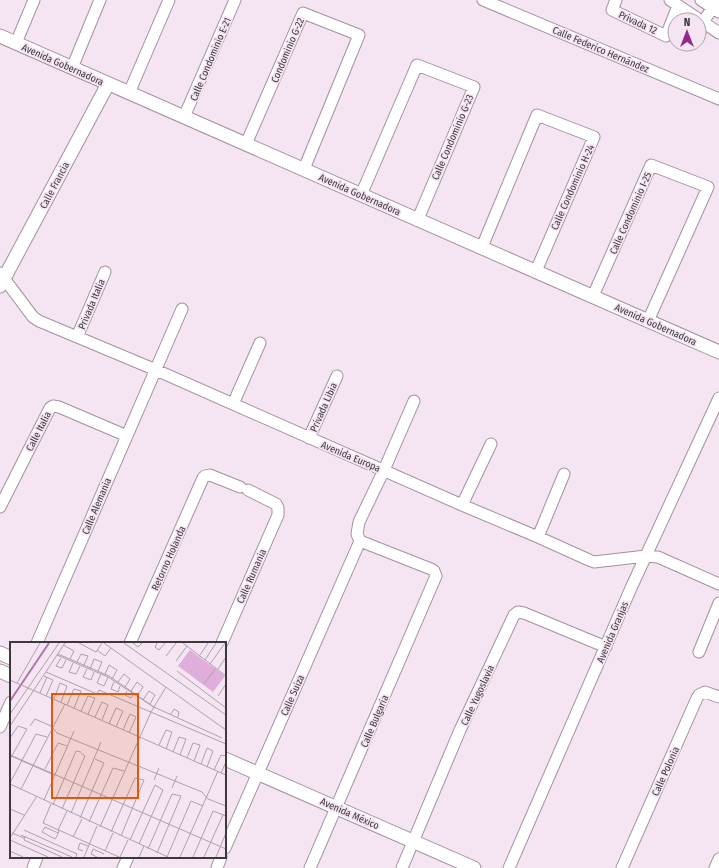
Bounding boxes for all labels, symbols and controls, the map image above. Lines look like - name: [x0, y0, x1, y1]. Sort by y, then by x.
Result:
- street label: Privada 12: [616, 9, 659, 37]
- north arrow: [667, 12, 707, 52]
- street label: Calle Condominio E-21: [188, 16, 234, 103]
- street label: Condominio G-22: [269, 16, 307, 85]
- text: N: [684, 16, 690, 29]
- street label: Calle Federico Hernández: [551, 24, 651, 76]
- street label: Avenida Gobernadora: [20, 41, 106, 88]
- street label: Calle Condominio G-23: [429, 92, 477, 182]
- street label: Calle Condominio H-24: [549, 143, 597, 232]
- street label: Calle Francia: [38, 160, 72, 211]
- street label: Calle Condominio I-25: [607, 170, 655, 256]
- street label: Avenida Gobernadora: [317, 171, 403, 218]
- street label: Privada Italia: [76, 277, 108, 331]
- street label: Avenida Gobernadora: [613, 301, 699, 348]
- street label: Privada Libia: [308, 381, 340, 434]
- street label: Calle Italia: [24, 409, 54, 453]
- street label: Avenida Europa: [319, 439, 382, 475]
- street label: Calle Alemania: [80, 476, 114, 537]
- street label: Retorno Holanda: [149, 524, 189, 593]
- street label: Calle Rumania: [235, 547, 269, 605]
- street label: Avenida Granjas: [595, 600, 631, 665]
- inset map: [10, 642, 226, 858]
- street label: Calle Yugoslavia: [459, 663, 497, 728]
- street label: Calle Suiza: [279, 673, 307, 718]
- street label: Calle Bulgaria: [358, 693, 391, 749]
- street label: Calle Polonia: [650, 745, 682, 798]
- street label: Avenida México: [318, 796, 381, 832]

